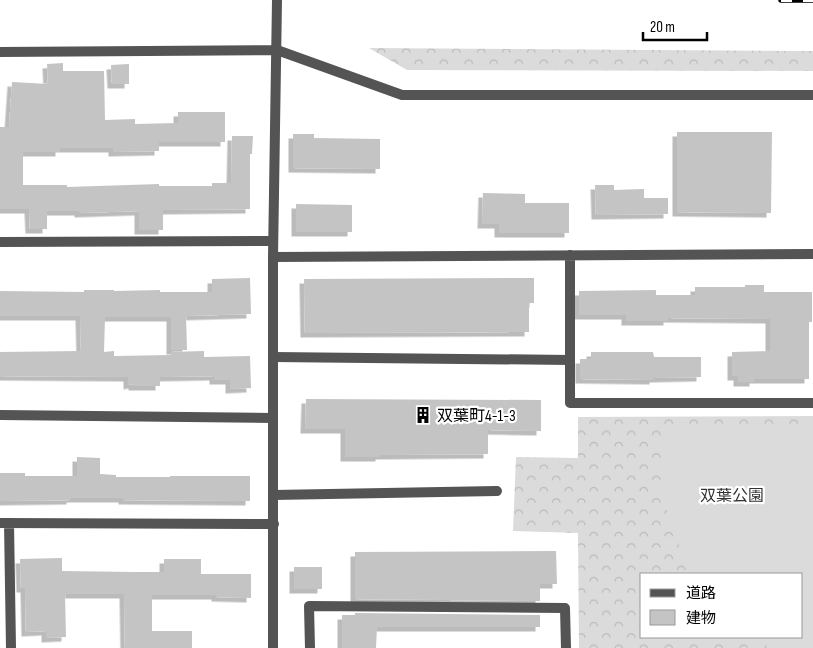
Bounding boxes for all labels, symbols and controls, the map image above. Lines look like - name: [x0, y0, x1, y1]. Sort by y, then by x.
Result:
- scale bar: [643, 10, 707, 42]
- text: 20 m: [650, 18, 675, 37]
- building icon: 双葉町4-1-3: [413, 405, 433, 425]
- place label: 双葉町4-1-3: [437, 407, 516, 426]
- park label: 双葉公園: [700, 487, 764, 506]
- legend: [640, 573, 803, 638]
- text: 道路: [686, 584, 716, 603]
- text: 建物: [686, 609, 716, 628]

